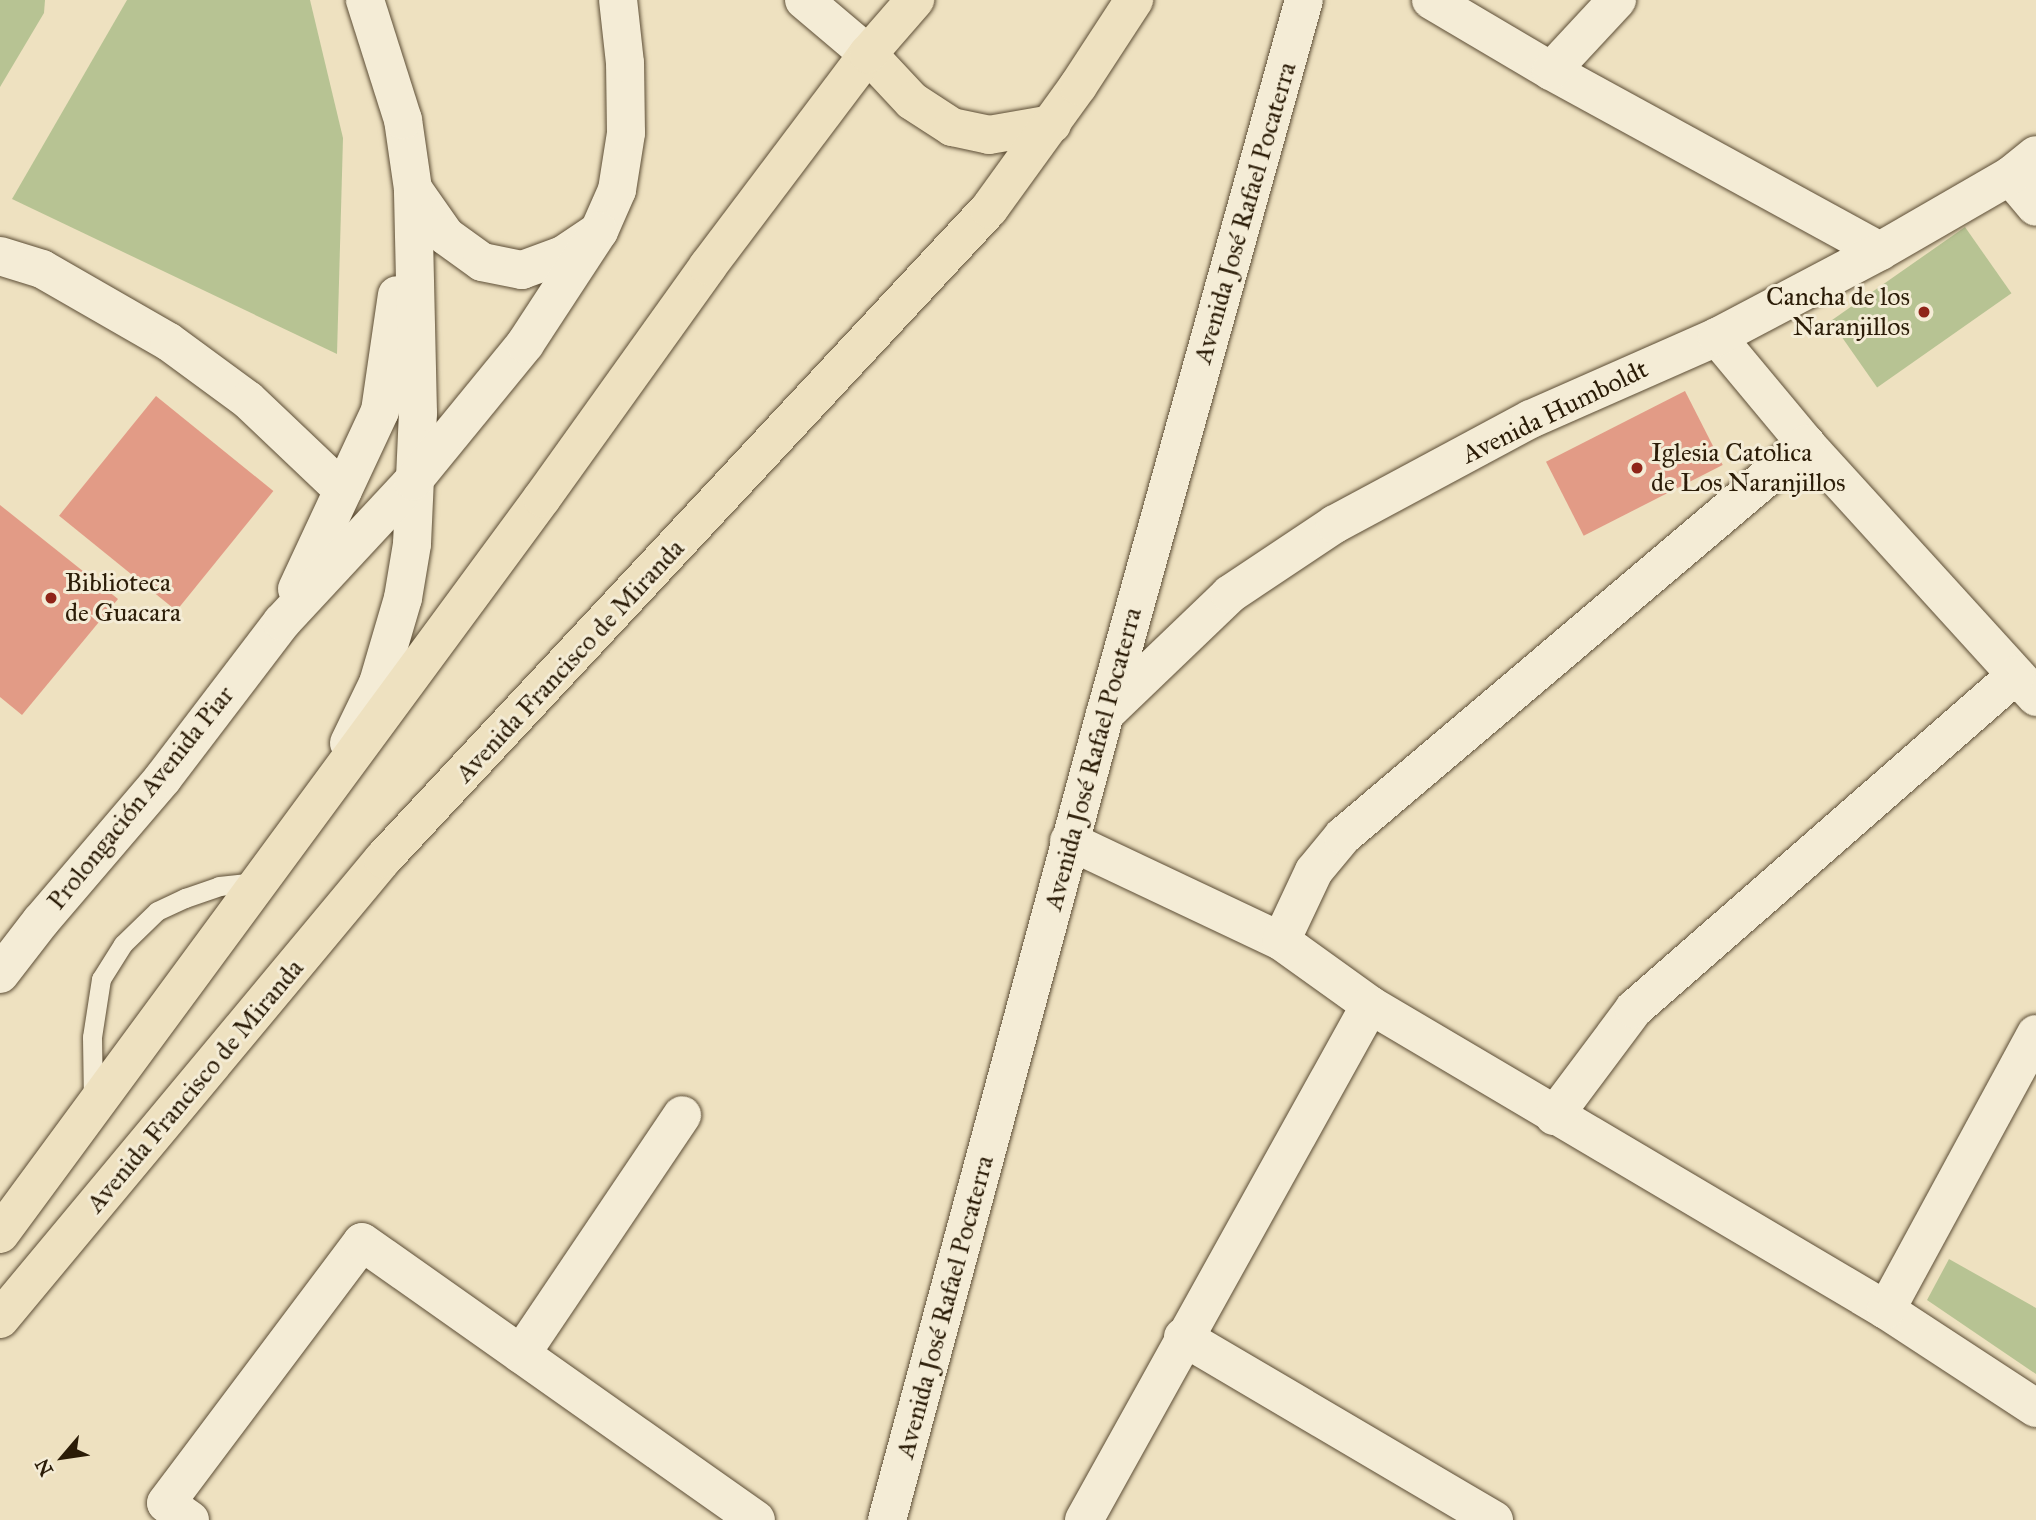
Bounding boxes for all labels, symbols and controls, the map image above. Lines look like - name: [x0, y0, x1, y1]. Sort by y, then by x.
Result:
- street label: Avenida José Rafael Pocaterra: [1187, 59, 1303, 367]
- place label: Cancha de los Naranjillos: [1766, 281, 1910, 342]
- marker: Cancha de los Naranjillos: [1916, 304, 1932, 320]
- street label: Avenida Humboldt: [1457, 353, 1653, 471]
- place label: Iglesia Catolica de Los Naranjillos: [1651, 437, 1846, 498]
- marker: Iglesia Catolica de Los Naranjillos: [1629, 460, 1645, 476]
- street label: Avenida Francisco de Miranda: [449, 533, 691, 789]
- place label: Biblioteca de Guacara: [65, 567, 181, 628]
- marker: Biblioteca de Guacara: [43, 590, 59, 606]
- street label: Avenida José Rafael Pocaterra: [1038, 604, 1148, 914]
- street label: Prolongación Avenida Piar: [41, 680, 241, 916]
- street label: Avenida Francisco de Miranda: [80, 953, 310, 1219]
- street label: Avenida José Rafael Pocaterra: [890, 1152, 1000, 1462]
- north arrow: [28, 1422, 98, 1492]
- text: N: [30, 1455, 58, 1480]

